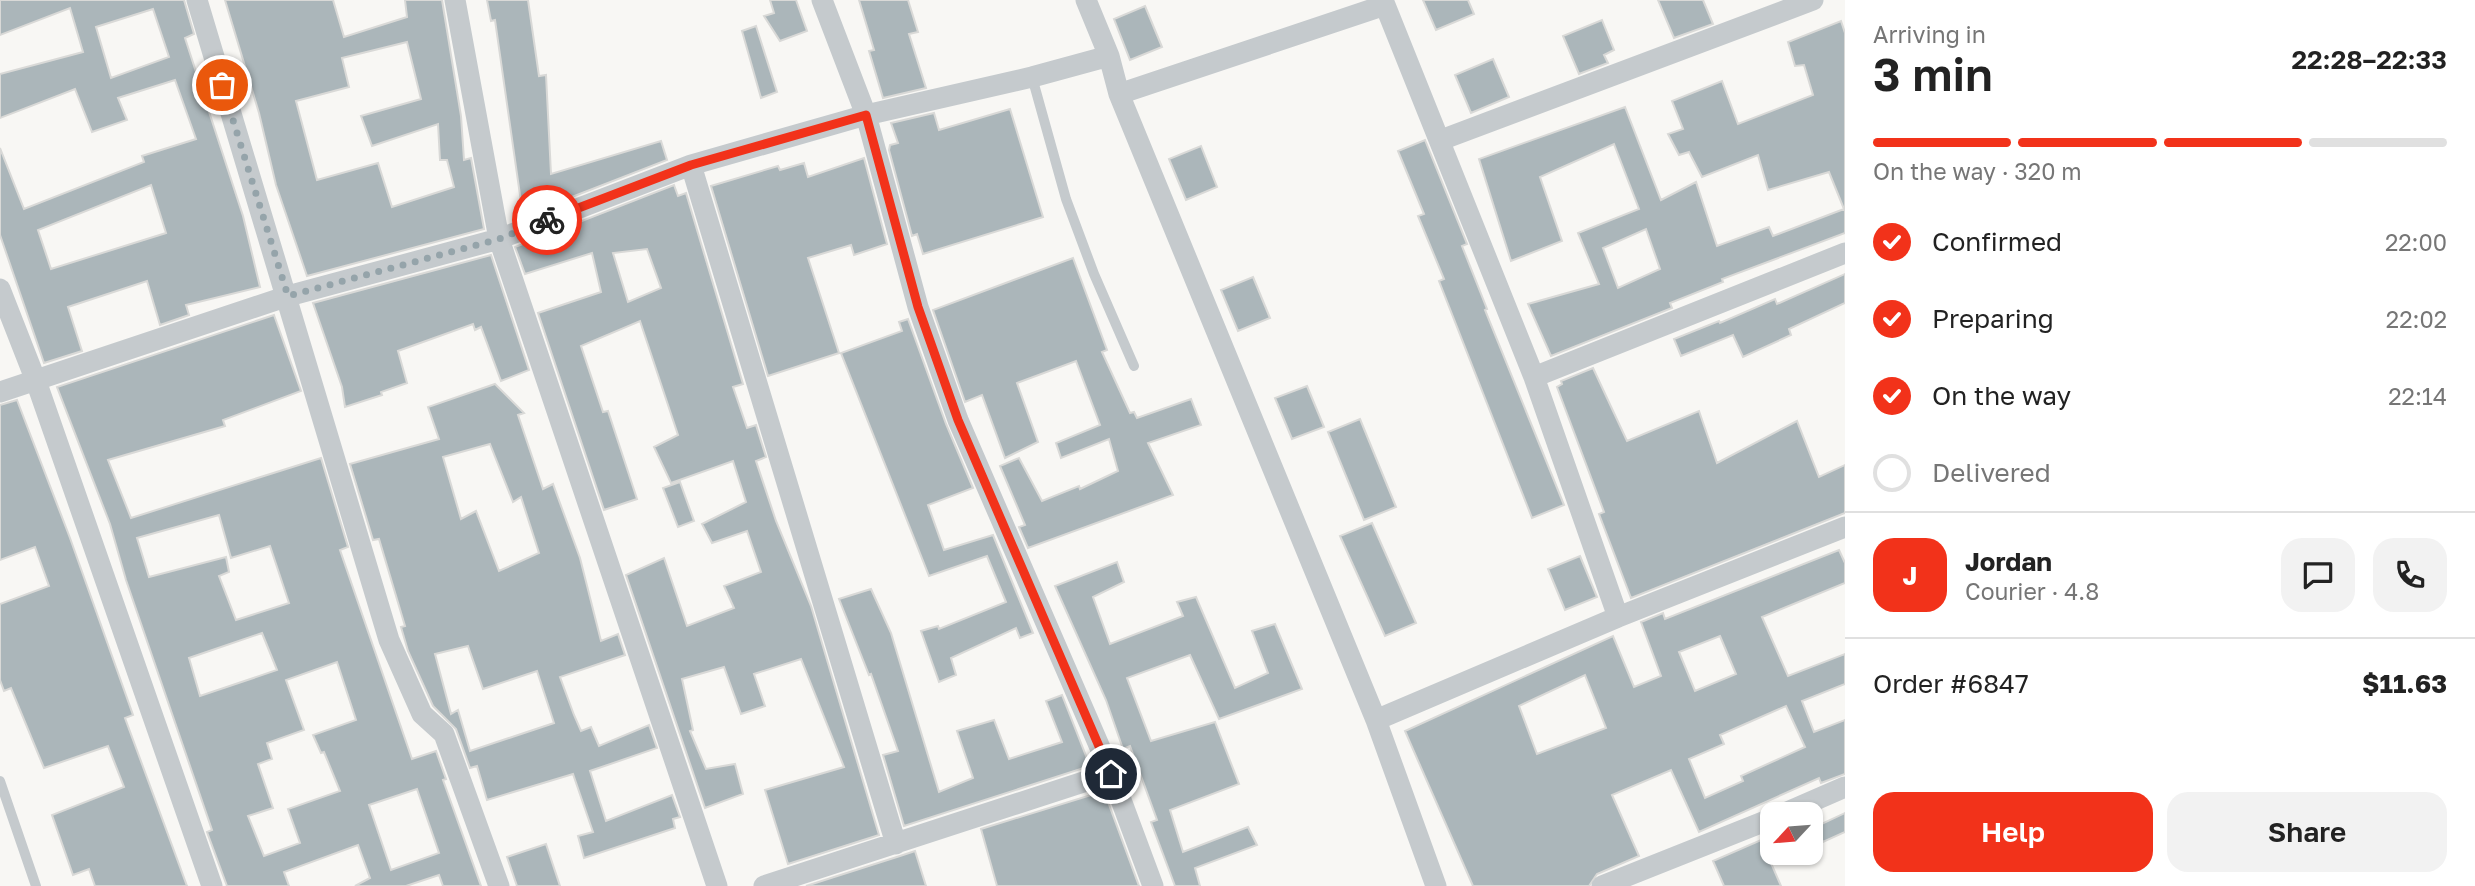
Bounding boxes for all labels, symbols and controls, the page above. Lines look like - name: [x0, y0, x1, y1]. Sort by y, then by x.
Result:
- text: Arriving in: [1873, 20, 1986, 48]
- text: 22:28–22:33: [2291, 44, 2447, 75]
- text: 3 min: [1873, 46, 1993, 101]
- pin: [192, 55, 252, 115]
- icon: bag: [203, 66, 241, 104]
- text: On the way · 320 m: [1873, 157, 2082, 185]
- courier: [512, 185, 582, 255]
- icon: bike: [528, 201, 566, 239]
- icon: check: [1873, 223, 1911, 261]
- text: Confirmed: [1932, 226, 2062, 257]
- text: 22:00: [2385, 228, 2447, 256]
- icon: check: [1873, 300, 1911, 338]
- text: Preparing: [1932, 303, 2054, 334]
- text: 22:02: [2386, 305, 2447, 333]
- icon: check: [1873, 377, 1911, 415]
- text: On the way: [1932, 380, 2071, 411]
- text: 22:14: [2388, 382, 2447, 410]
- text: Delivered: [1932, 457, 2051, 488]
- button: chat: [2281, 538, 2355, 612]
- button: phone: [2373, 538, 2447, 612]
- text: Jordan: [1965, 546, 2052, 577]
- text: J: [1903, 560, 1917, 591]
- text: Courier · 4.8: [1965, 577, 2099, 605]
- text: Order #6847: [1873, 668, 2029, 699]
- text: $11.63: [2362, 668, 2447, 699]
- pin: [1081, 744, 1141, 804]
- icon: home: [1092, 755, 1130, 793]
- button: Help: [1873, 792, 2153, 872]
- button: Share: [2167, 792, 2447, 872]
- north arrow: [1760, 802, 1824, 864]
- map controls: [1760, 802, 1823, 865]

